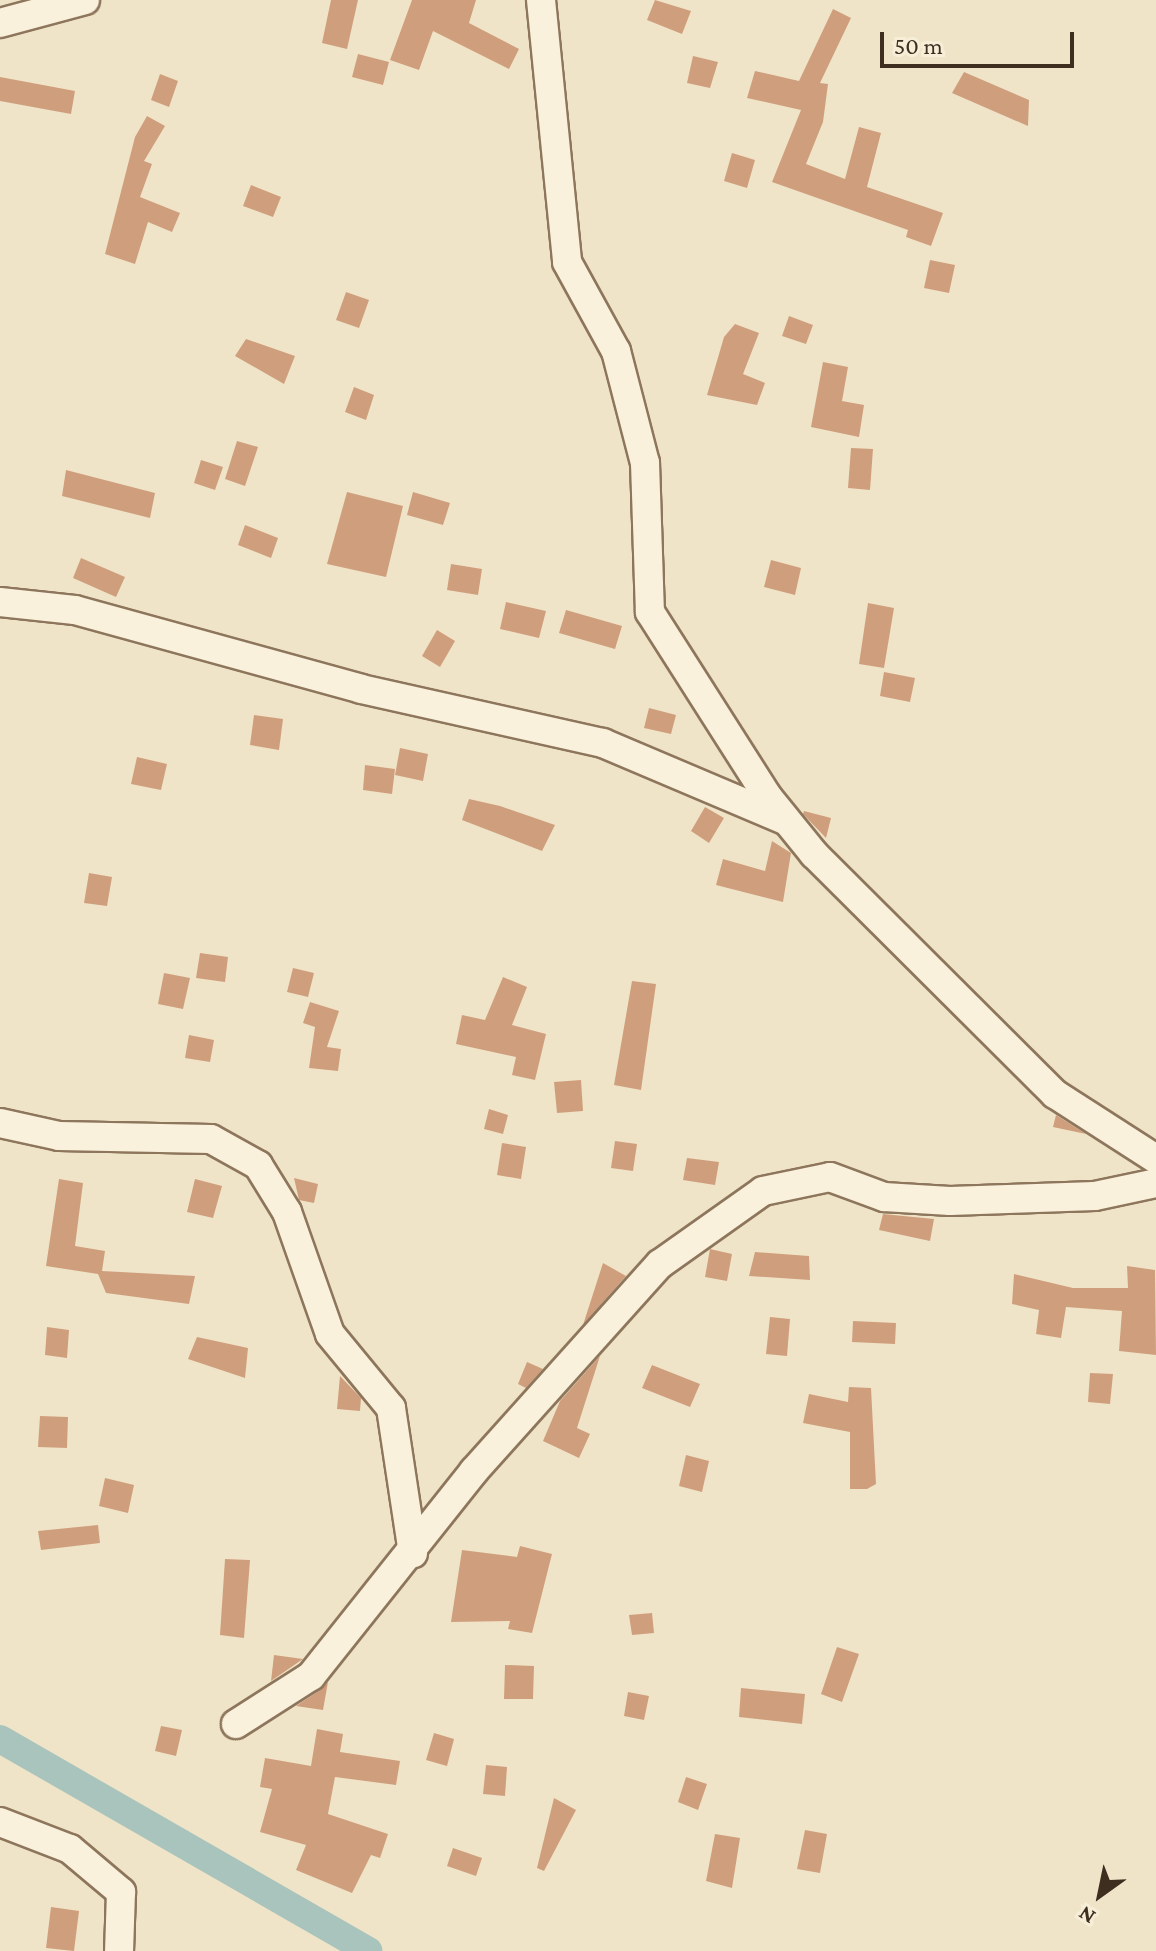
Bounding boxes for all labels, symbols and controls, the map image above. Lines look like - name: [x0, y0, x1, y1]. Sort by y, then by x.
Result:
- scale bar: [884, 16, 1078, 66]
- text: 50 m: [894, 32, 943, 59]
- north arrow: [1060, 1855, 1140, 1935]
- text: N: [1074, 1901, 1100, 1930]

